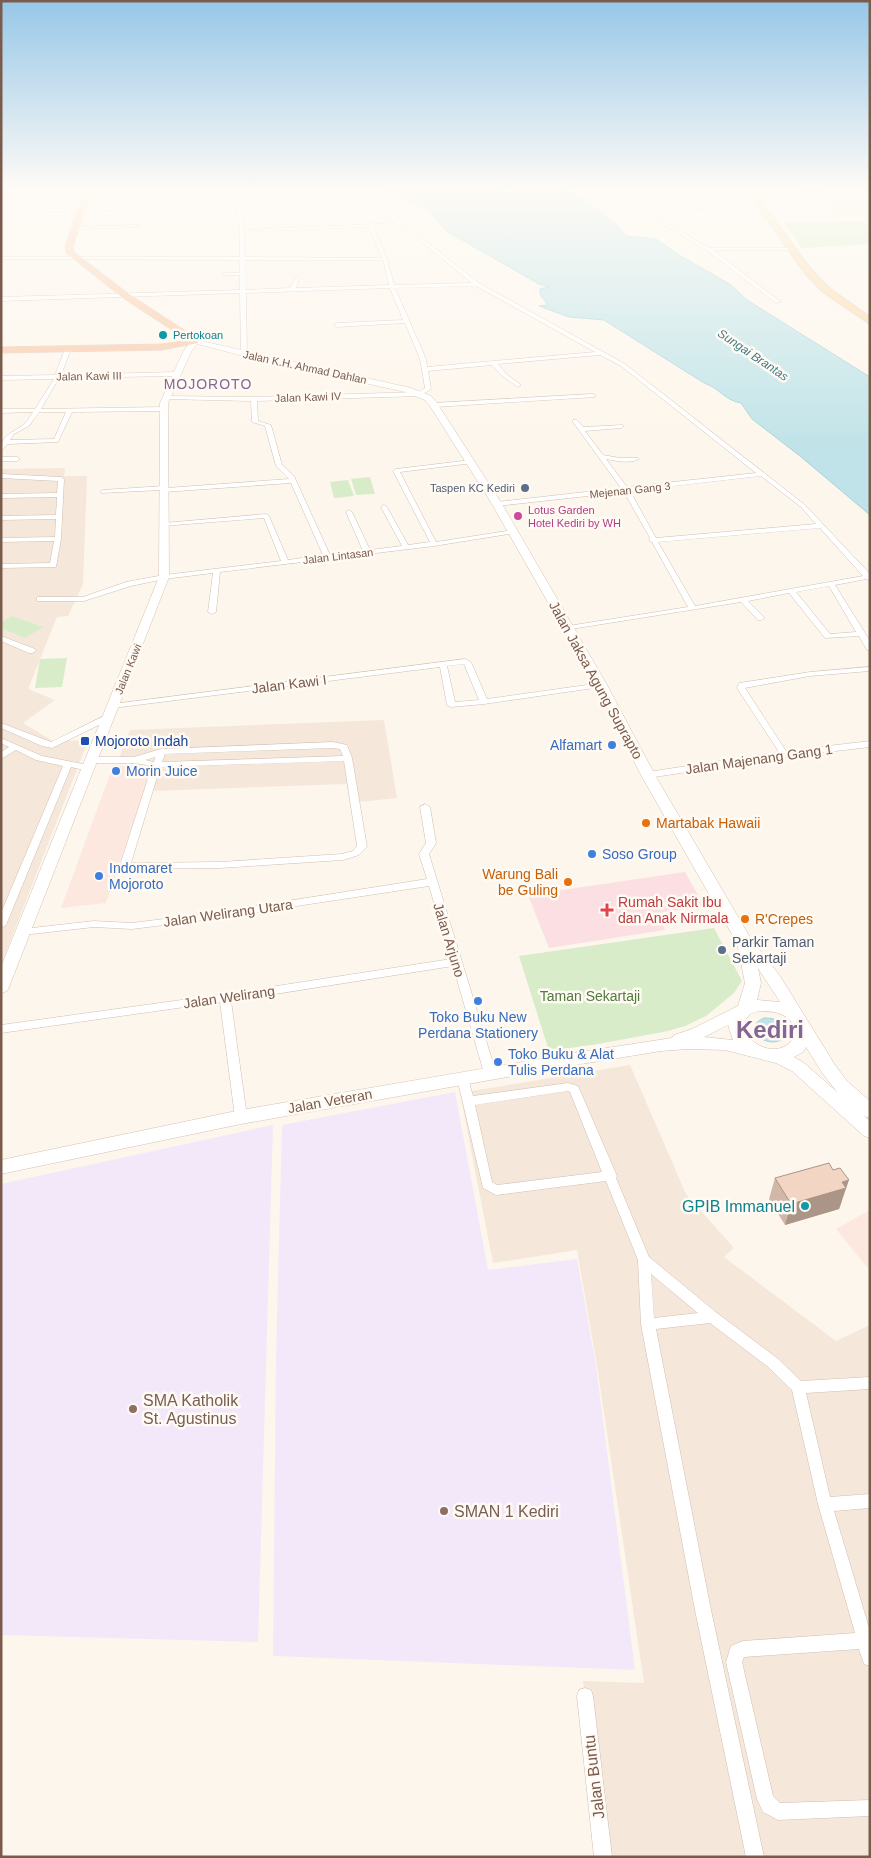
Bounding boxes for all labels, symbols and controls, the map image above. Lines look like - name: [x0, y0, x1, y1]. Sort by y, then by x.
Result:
- water label: Sungai Brantas: [715, 326, 791, 384]
- marker: Pertokoan: [157, 329, 169, 341]
- place label: Pertokoan: [173, 329, 223, 341]
- street label: Jalan K.H. Ahmad Dahlan: [242, 348, 368, 386]
- street label: Jalan Kawi III: [56, 369, 122, 383]
- district label: MOJOROTO: [164, 376, 252, 392]
- street label: Jalan Kawi IV: [274, 390, 342, 404]
- street label: Mejenan Gang 3: [589, 480, 671, 500]
- place label: Taspen KC Kediri: [430, 482, 515, 494]
- marker: Taspen KC Kediri: [519, 482, 531, 494]
- place label: Lotus Garden Hotel Kediri by WH: [528, 504, 621, 529]
- marker: Lotus Garden Hotel Kediri by WH: [512, 510, 524, 522]
- street label: Jalan Lintasan: [302, 546, 374, 566]
- street label: Jalan Jaksa Agung Suprapto: [546, 598, 646, 762]
- street label: Jalan Kawi: [112, 642, 144, 696]
- street label: Jalan Kawi I: [251, 671, 327, 697]
- place label: Mojoroto Indah: [95, 733, 188, 749]
- marker: Mojoroto Indah: [79, 735, 91, 747]
- place label: Alfamart: [550, 737, 602, 753]
- marker: Alfamart: [606, 739, 618, 751]
- street label: Jalan Majenang Gang 1: [684, 741, 834, 777]
- place label: Morin Juice: [126, 763, 198, 779]
- marker: Morin Juice: [110, 765, 122, 777]
- place label: Martabak Hawaii: [656, 815, 760, 831]
- marker: Martabak Hawaii: [640, 817, 652, 829]
- place label: Soso Group: [602, 846, 677, 862]
- marker: Soso Group: [586, 848, 598, 860]
- place label: Indomaret Mojoroto: [109, 860, 172, 892]
- place label: Warung Bali be Guling: [482, 866, 558, 898]
- marker: Indomaret Mojoroto: [93, 870, 105, 882]
- marker: Warung Bali be Guling: [562, 876, 574, 888]
- place label: Rumah Sakit Ibu dan Anak Nirmala: [618, 894, 729, 926]
- street label: Jalan Welirang Utara: [162, 896, 294, 930]
- street label: Jalan Arjuno: [430, 901, 468, 979]
- marker: Rumah Sakit Ibu dan Anak Nirmala: [600, 903, 614, 917]
- place label: R'Crepes: [755, 911, 813, 927]
- marker: R'Crepes: [739, 913, 751, 925]
- place label: Parkir Taman Sekartaji: [732, 934, 814, 966]
- marker: Parkir Taman Sekartaji: [716, 944, 728, 956]
- street label: Jalan Welirang: [182, 983, 276, 1011]
- park label: Taman Sekartaji: [540, 988, 640, 1004]
- marker: Toko Buku New Perdana Stationery: [472, 995, 484, 1007]
- place label: Toko Buku New Perdana Stationery: [418, 1009, 538, 1041]
- district label: Kediri: [736, 1016, 804, 1043]
- place label: Toko Buku & Alat Tulis Perdana: [508, 1046, 614, 1078]
- marker: Toko Buku & Alat Tulis Perdana: [492, 1056, 504, 1068]
- street label: Jalan Veteran: [286, 1086, 374, 1116]
- place label: GPIB Immanuel: [682, 1198, 795, 1215]
- marker: GPIB Immanuel: [799, 1200, 811, 1212]
- place label: SMA Katholik St. Agustinus: [143, 1392, 239, 1427]
- marker: SMA Katholik St. Agustinus: [127, 1403, 139, 1415]
- place label: SMAN 1 Kediri: [454, 1503, 559, 1520]
- marker: SMAN 1 Kediri: [438, 1505, 450, 1517]
- street label: Jalan Buntu: [580, 1734, 608, 1820]

